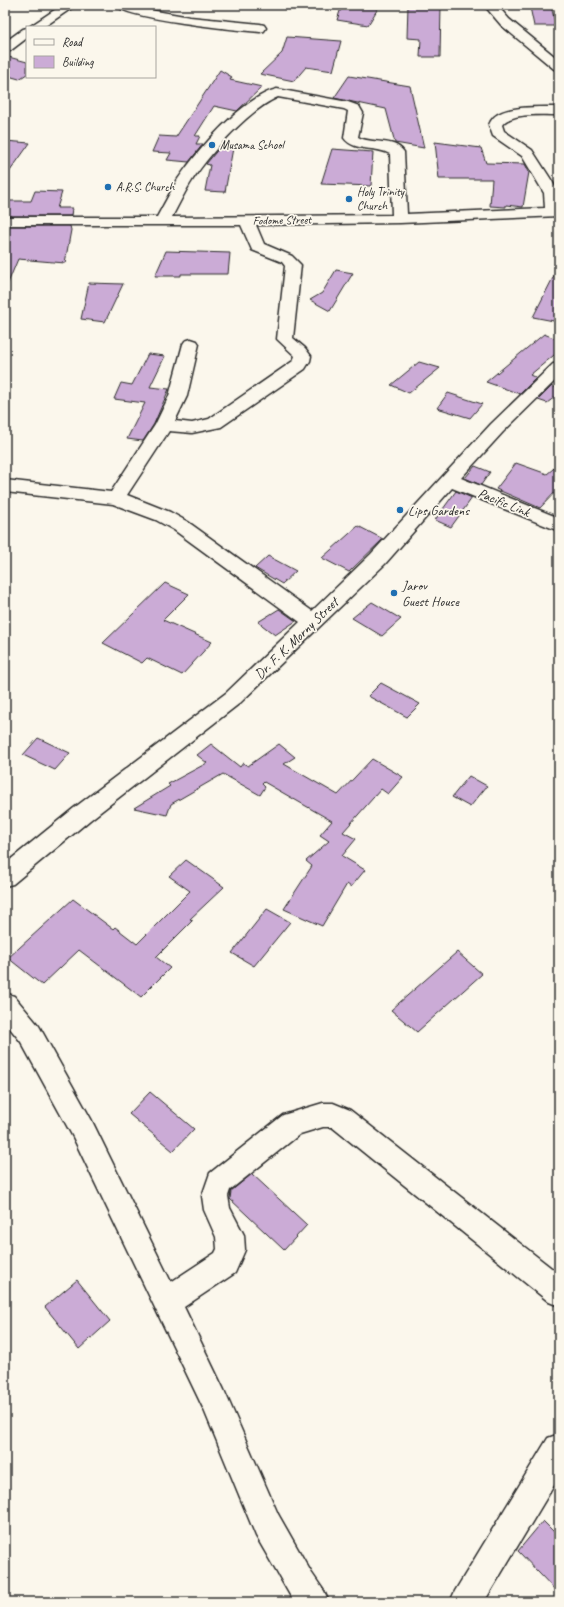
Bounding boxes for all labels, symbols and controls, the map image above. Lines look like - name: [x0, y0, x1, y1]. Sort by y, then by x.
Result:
- legend: [26, 26, 156, 78]
- text: Road: [62, 34, 84, 50]
- text: Building: [62, 54, 94, 70]
- place label: Musama School: [220, 137, 285, 153]
- marker: Musama School: [207, 140, 217, 150]
- place label: A.R.S. Church: [116, 179, 176, 195]
- marker: A.R.S. Church: [103, 182, 113, 192]
- place label: Holy Trinity Church: [357, 184, 405, 214]
- marker: Holy Trinity Church: [344, 194, 354, 204]
- street label: Fodome Street: [253, 211, 312, 229]
- street label: Pacific Link: [475, 484, 534, 521]
- place label: Lips Gardens: [408, 502, 470, 519]
- marker: Lips Gardens: [395, 505, 405, 515]
- place label: Jarov Guest House: [401, 577, 460, 610]
- marker: Jarov Guest House: [389, 588, 399, 598]
- street label: Dr. F. K. Morny Street: [251, 592, 343, 683]

